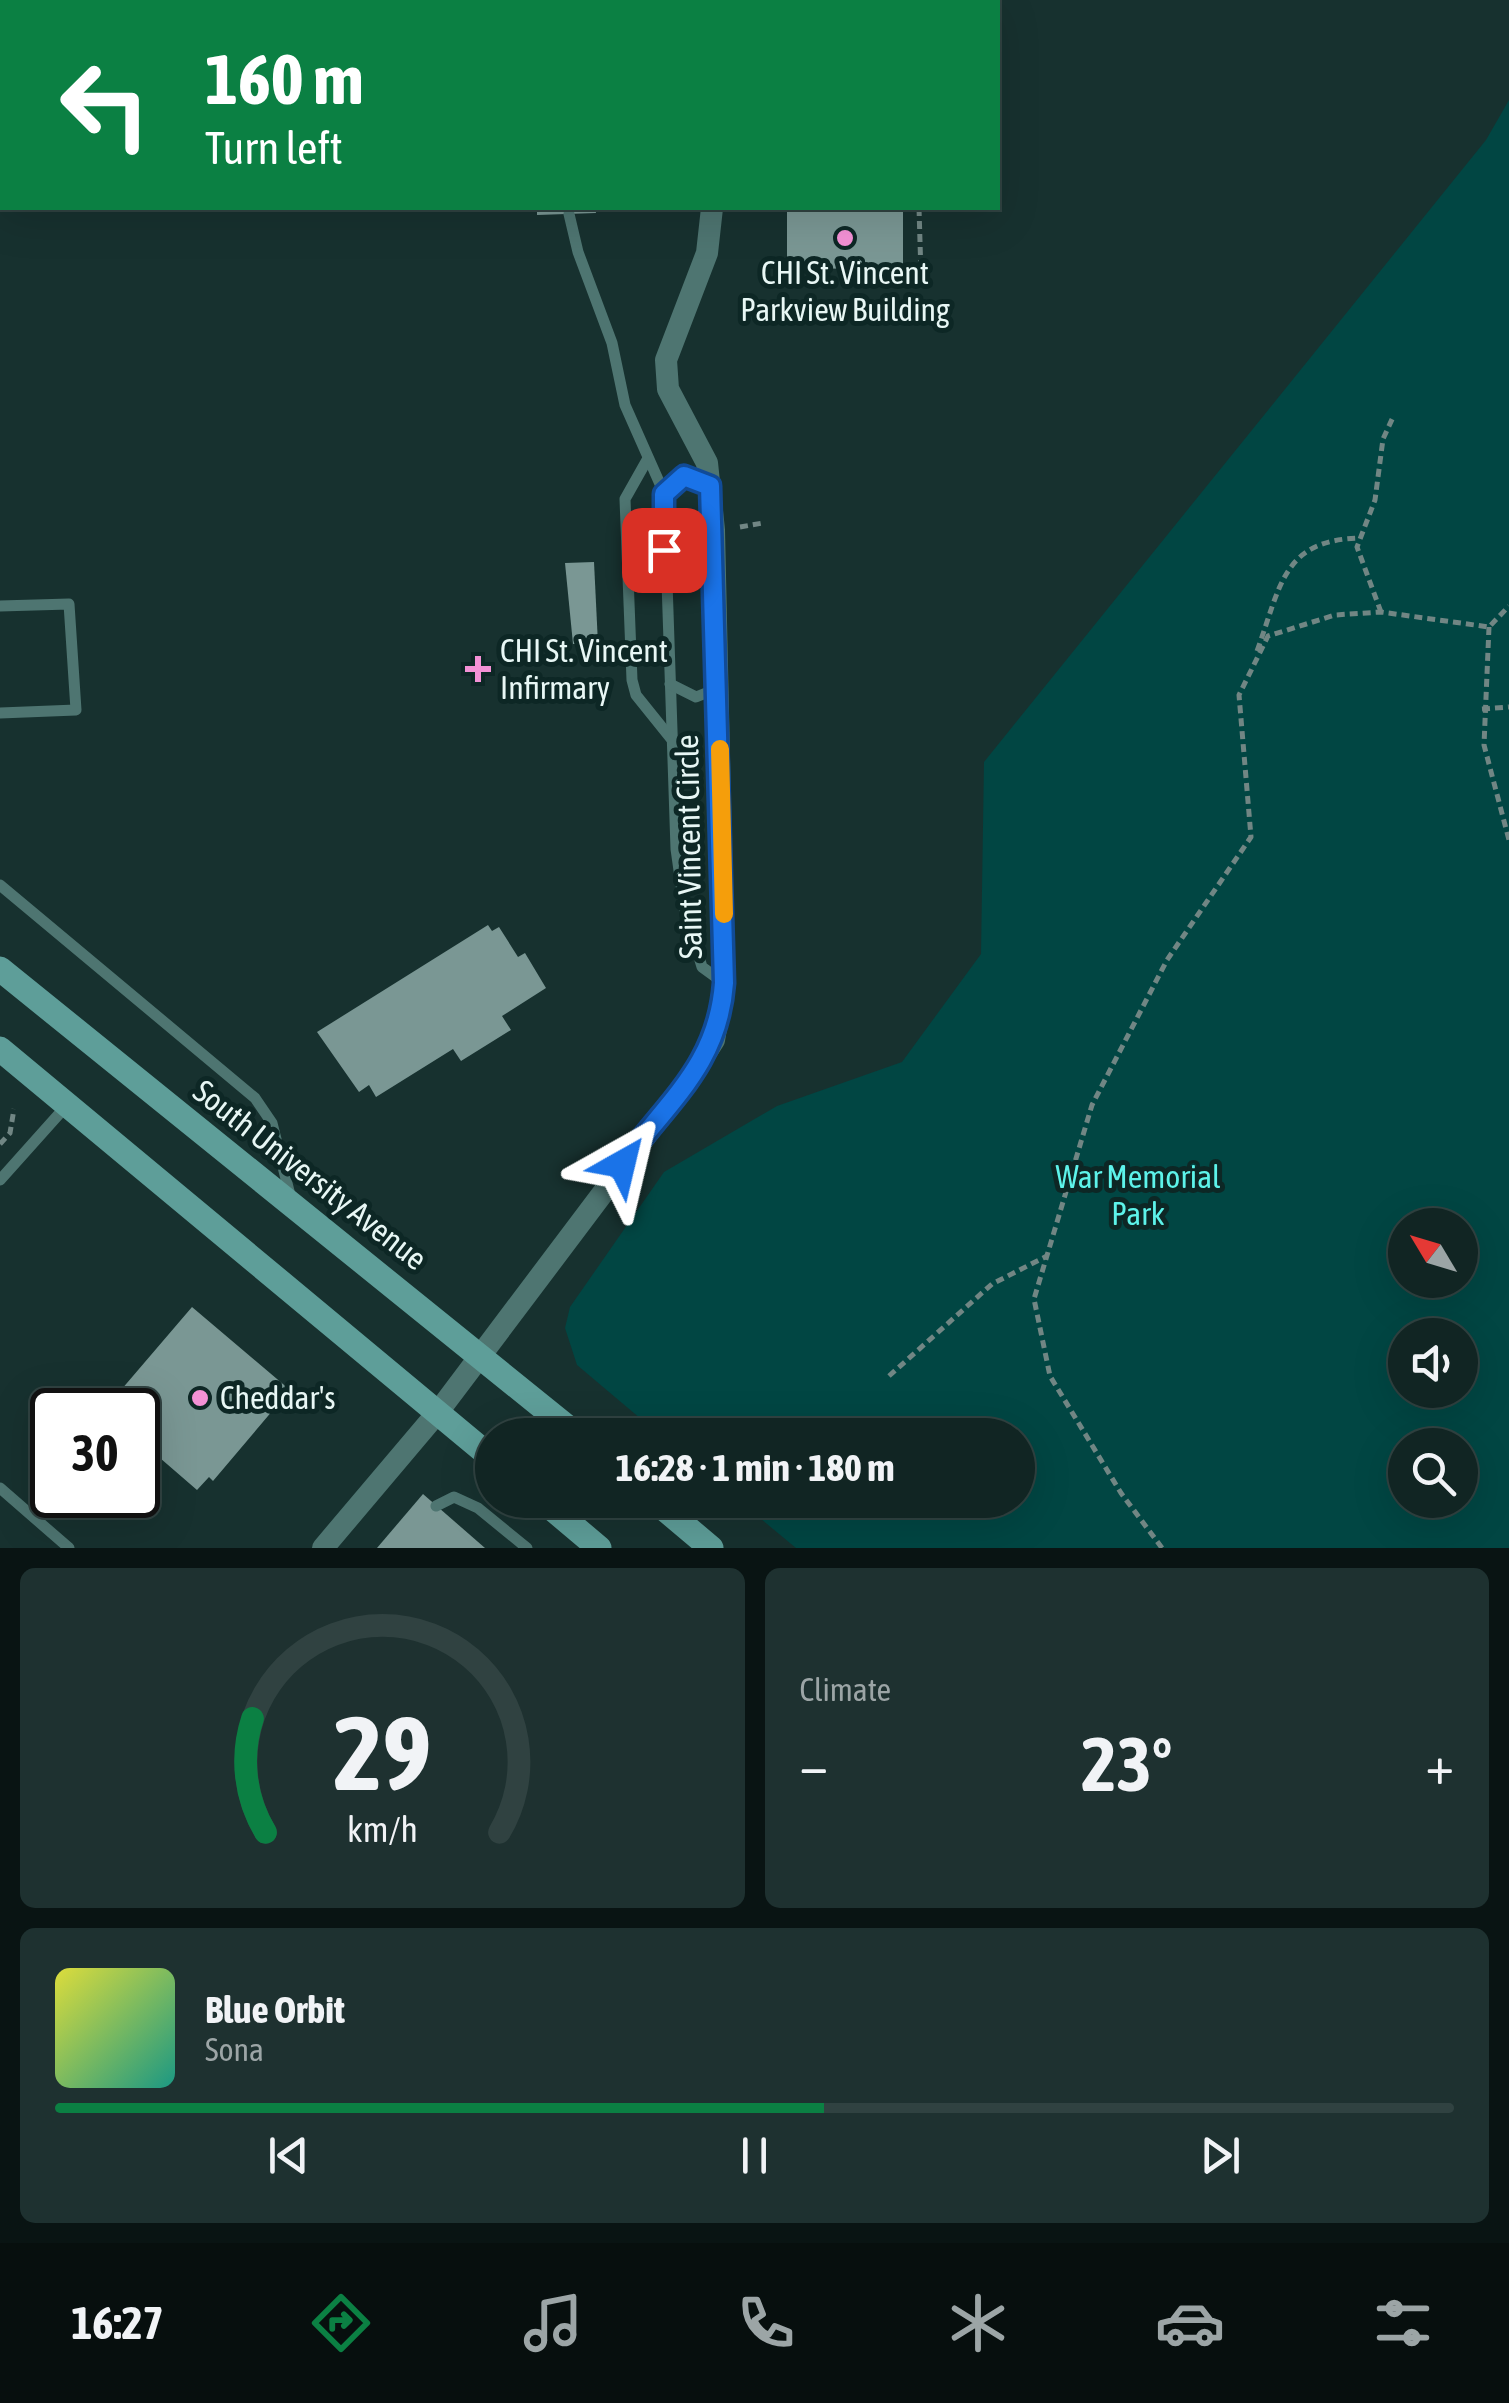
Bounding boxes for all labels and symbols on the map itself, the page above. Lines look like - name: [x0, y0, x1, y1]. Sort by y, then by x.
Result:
- marker: CHI St. Vincent Parkview Building: [834, 227, 856, 249]
- place label: CHI St. Vincent Parkview Building: [740, 254, 950, 328]
- pin: [622, 508, 707, 593]
- place label: CHI St. Vincent Infirmary: [500, 632, 668, 706]
- marker: CHI St. Vincent Infirmary: [465, 656, 491, 682]
- street label: Saint Vincent Circle: [668, 734, 709, 960]
- street label: South University Avenue: [186, 1072, 434, 1277]
- position arrow: [570, 1112, 674, 1216]
- park label: War Memorial Park: [1055, 1158, 1221, 1232]
- north arrow: [1388, 1208, 1478, 1298]
- place label: Cheddar's: [220, 1379, 336, 1416]
- marker: Cheddar's: [189, 1387, 211, 1409]
- speed limit sign: 30: [30, 1388, 160, 1518]

